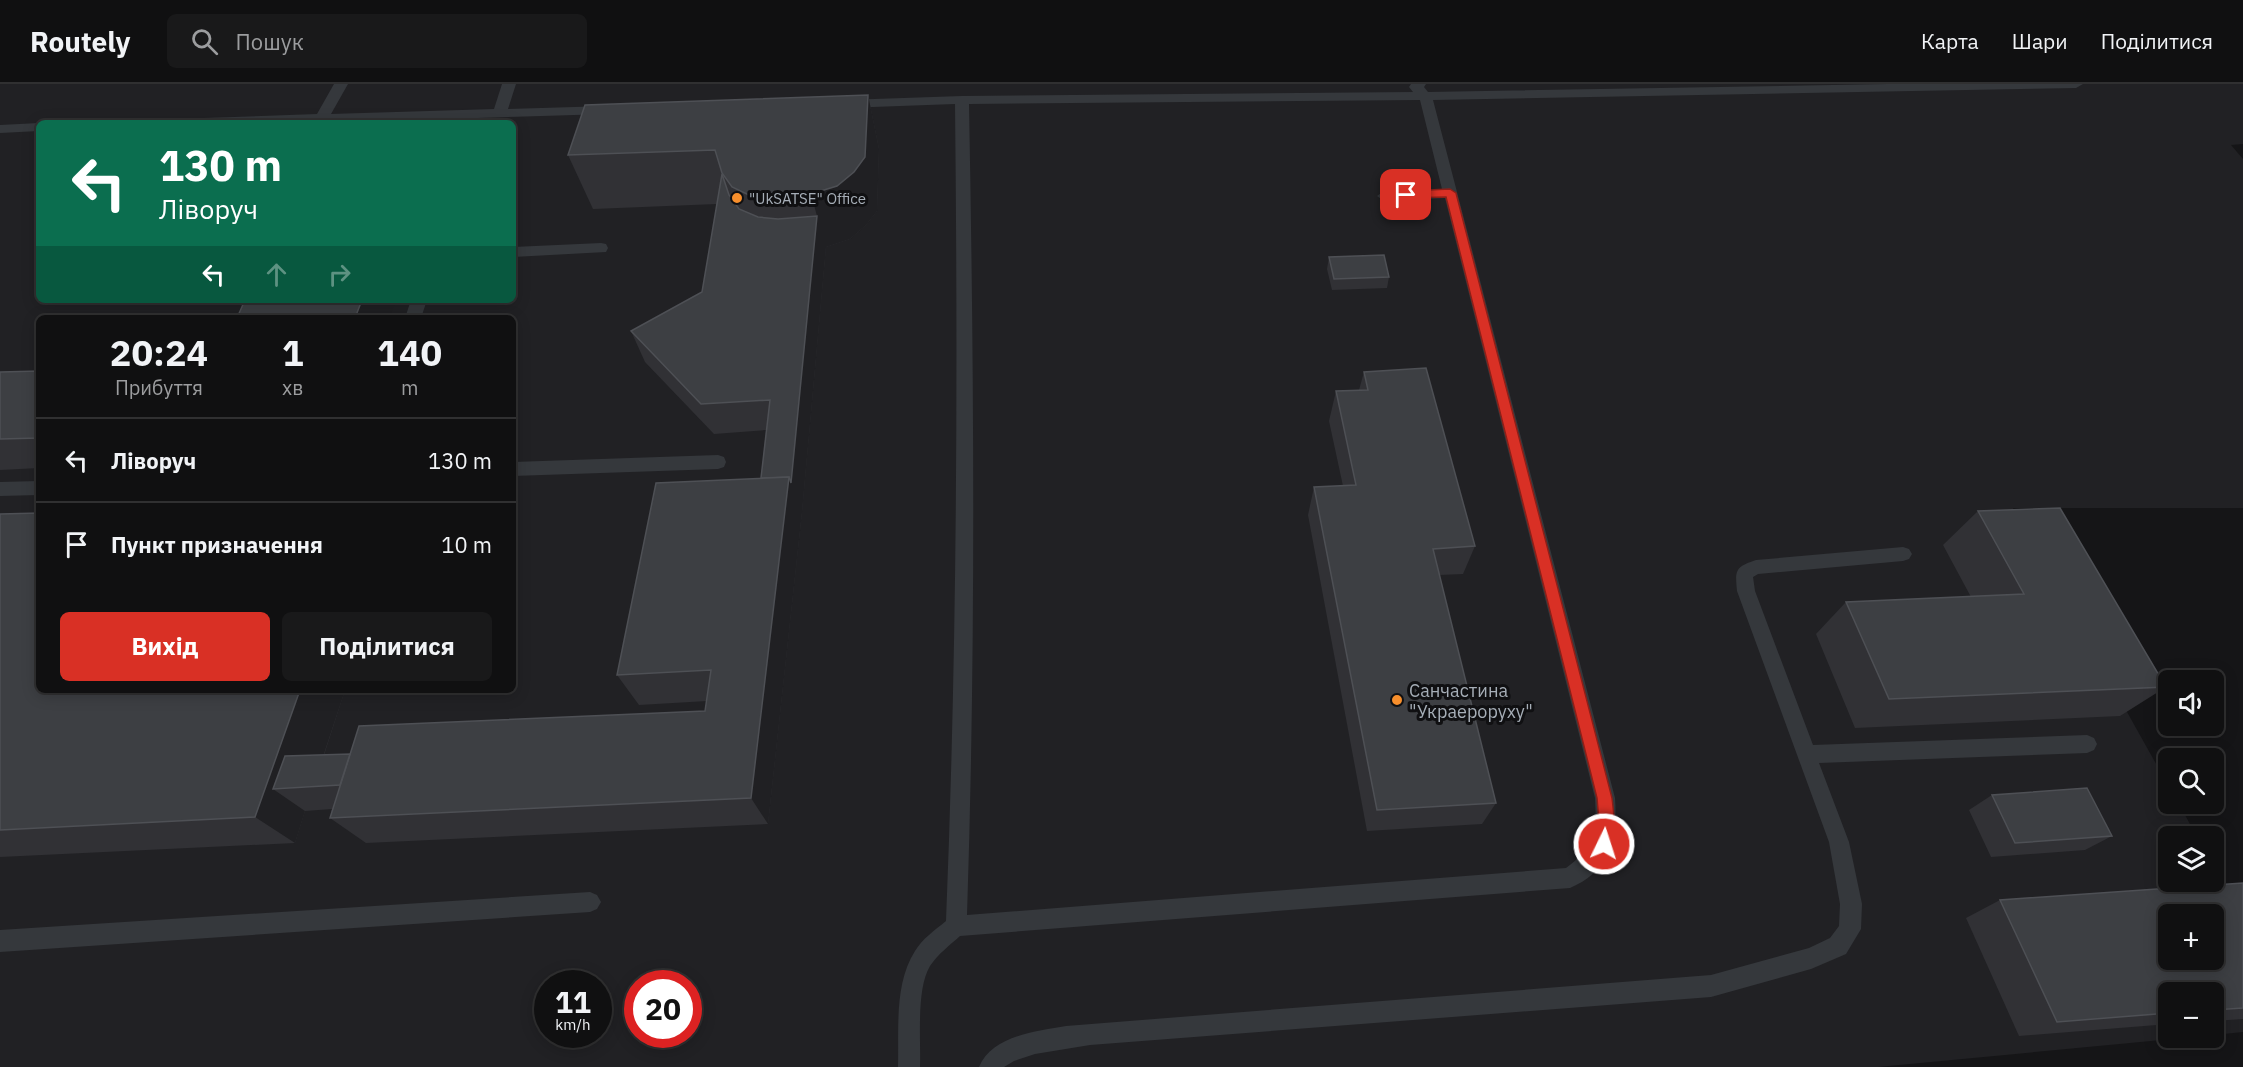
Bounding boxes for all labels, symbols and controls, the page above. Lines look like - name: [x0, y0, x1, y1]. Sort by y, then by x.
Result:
- search box: [167, 14, 587, 68]
- text: Routely: [30, 23, 131, 60]
- icon: search: [188, 25, 221, 58]
- text: Пошук: [236, 27, 304, 56]
- text: Карта: [1921, 27, 1979, 55]
- text: Шари: [2012, 27, 2068, 55]
- text: Поділитися: [2101, 27, 2213, 55]
- text: 130 m: [159, 138, 282, 193]
- icon: left: [60, 144, 138, 222]
- pin: [1380, 169, 1431, 220]
- icon: arrive: [1389, 178, 1422, 211]
- place label: "UkSATSE" Office: [749, 189, 866, 208]
- text: Ліворуч: [159, 191, 258, 226]
- marker: "UkSATSE" Office: [730, 191, 744, 205]
- icon: left: [197, 258, 230, 291]
- icon: ahead: [260, 258, 293, 291]
- icon: right: [323, 258, 356, 291]
- text: 20:24: [110, 329, 208, 376]
- text: 1: [282, 329, 304, 376]
- text: 140: [377, 329, 442, 376]
- text: Прибуття: [115, 374, 203, 401]
- text: хв: [282, 374, 303, 401]
- text: m: [401, 374, 418, 401]
- icon: left: [60, 444, 93, 477]
- text: Ліворуч: [111, 446, 196, 475]
- text: 130 m: [428, 446, 492, 475]
- icon: arrive: [60, 528, 93, 561]
- text: Пункт призначення: [111, 530, 323, 559]
- text: 10 m: [441, 530, 492, 559]
- button: Вихід: [60, 612, 270, 681]
- button: Поділитися: [282, 612, 492, 681]
- map controls: [2158, 670, 2224, 1048]
- button: sound: [2158, 670, 2224, 736]
- place label: Санчастина "Украероруху": [1409, 679, 1533, 723]
- marker: Санчастина "Украероруху": [1390, 693, 1404, 707]
- button: search: [2158, 748, 2224, 814]
- position arrow: [1572, 812, 1636, 876]
- button: layers: [2158, 826, 2224, 892]
- button: +: [2158, 904, 2224, 970]
- speed limit sign: 20: [624, 970, 702, 1048]
- text: 11: [555, 982, 591, 1021]
- button: −: [2158, 982, 2224, 1048]
- text: km/h: [555, 1015, 591, 1034]

